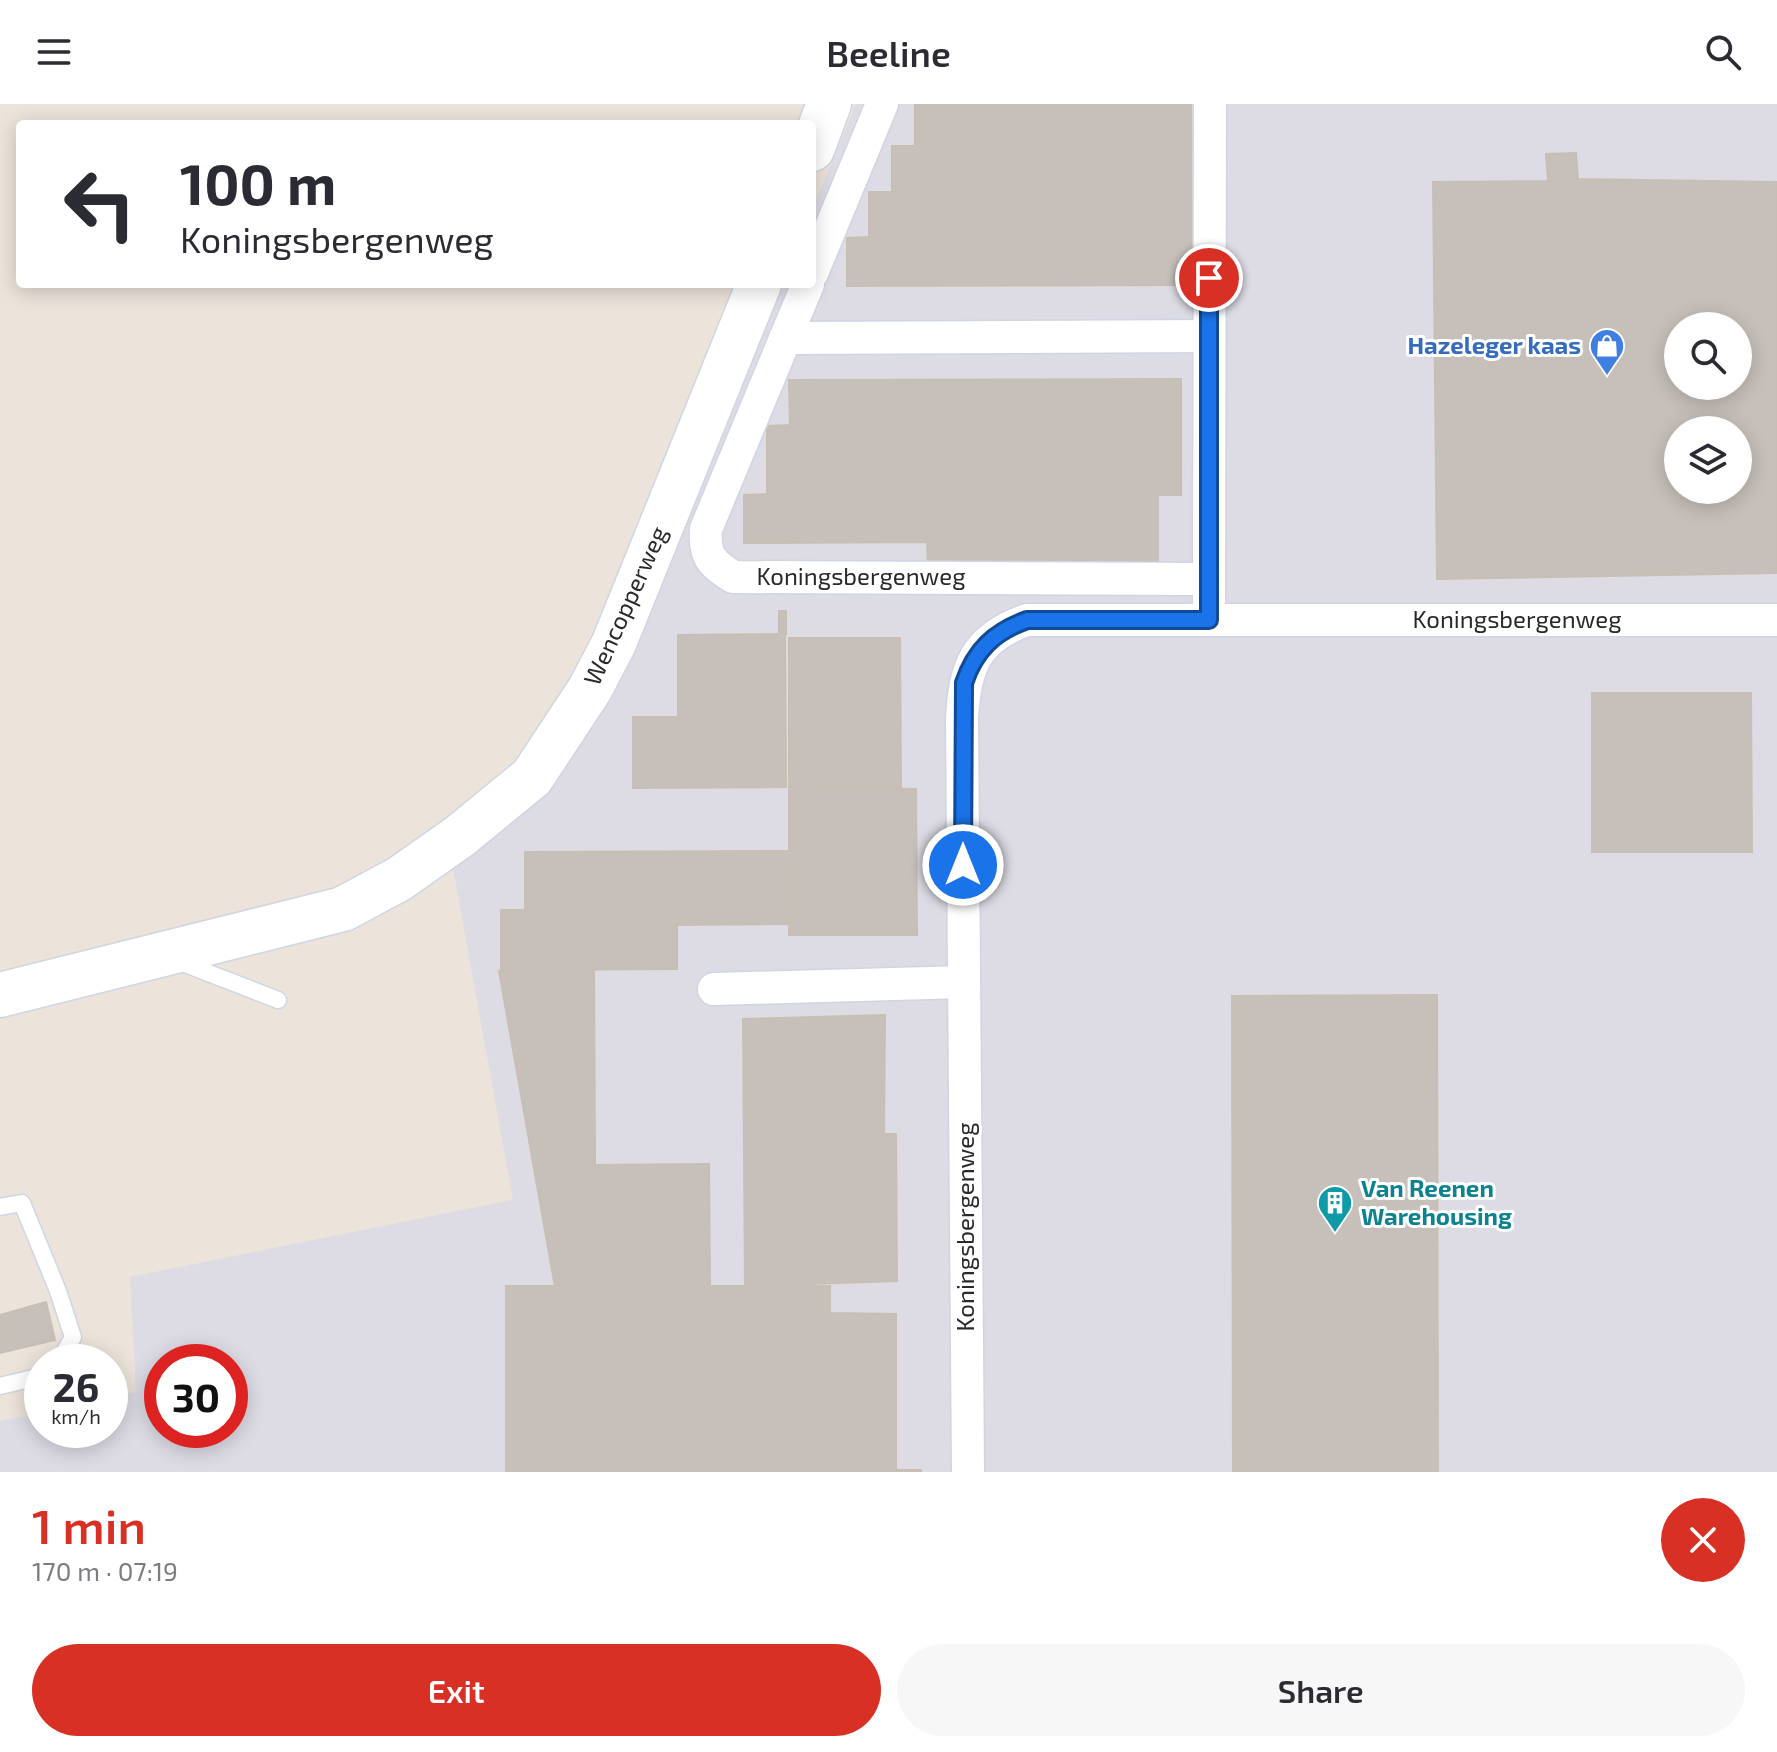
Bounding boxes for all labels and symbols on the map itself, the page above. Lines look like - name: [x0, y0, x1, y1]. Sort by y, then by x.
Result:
- pin: [1175, 244, 1243, 312]
- shop icon: Hazeleger kaas: [1588, 327, 1626, 377]
- place label: Hazeleger kaas: [1407, 330, 1581, 359]
- street label: Wencopperweg: [577, 522, 673, 689]
- street label: Koningsbergenweg: [756, 561, 966, 590]
- street label: Koningsbergenweg: [1412, 604, 1622, 633]
- position arrow: [921, 823, 1005, 907]
- street label: Koningsbergenweg: [950, 1122, 979, 1332]
- place label: Van Reenen Warehousing: [1361, 1173, 1512, 1230]
- building icon: Van Reenen Warehousing: [1316, 1184, 1354, 1234]
- speed limit sign: 30: [144, 1344, 248, 1448]

